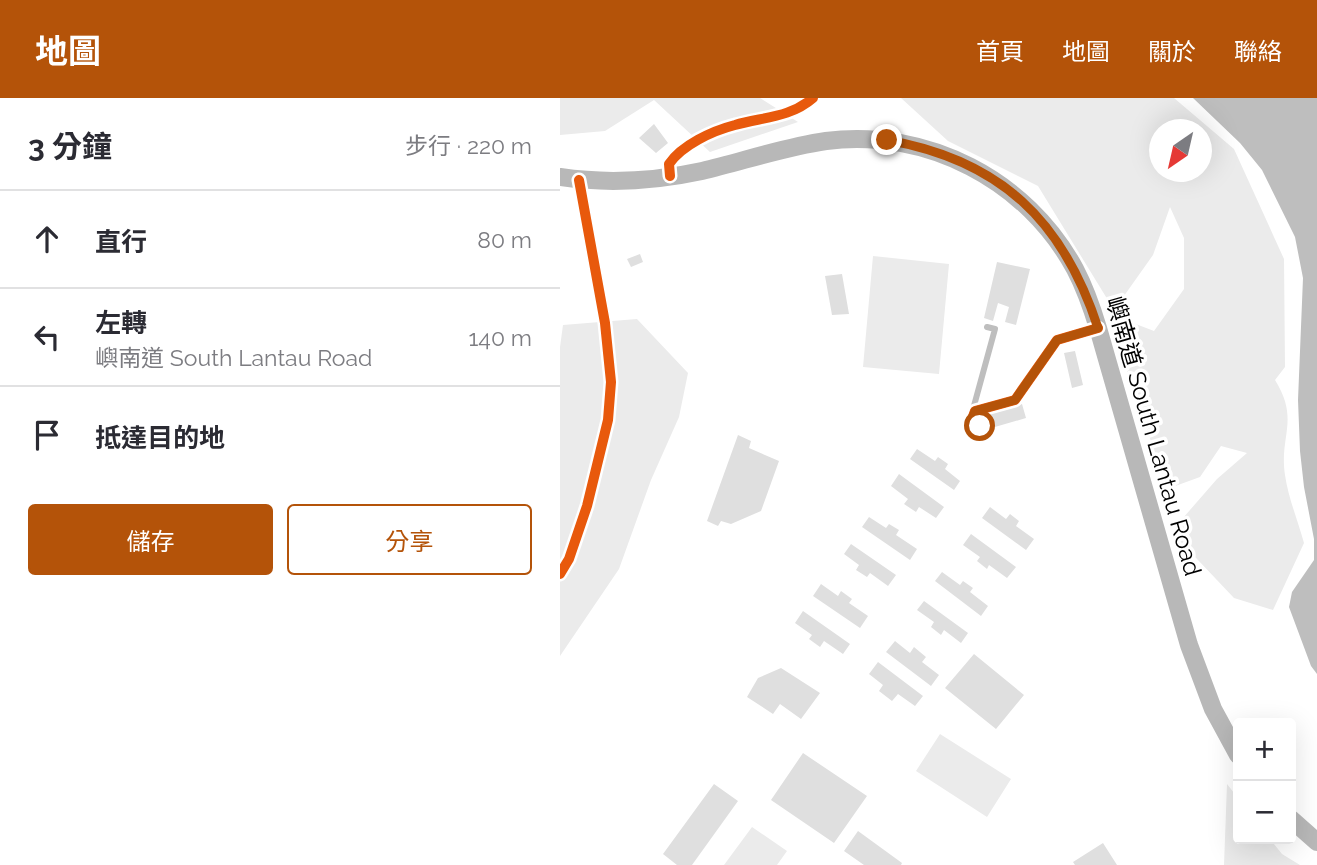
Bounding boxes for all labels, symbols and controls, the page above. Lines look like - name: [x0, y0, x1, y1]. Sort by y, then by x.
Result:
- text: 地圖: [35, 32, 101, 71]
- text: 首頁: [976, 37, 1024, 66]
- text: 地圖: [1062, 37, 1110, 66]
- text: 關於: [1148, 37, 1196, 66]
- text: 聯絡: [1234, 37, 1282, 66]
- north arrow: [1149, 119, 1212, 182]
- route end: [871, 124, 902, 155]
- text: 3 分鐘: [28, 129, 112, 164]
- text: 步行 · 220 m: [405, 132, 532, 159]
- icon: ahead: [28, 220, 66, 258]
- text: 80 m: [477, 226, 532, 253]
- text: 直行: [95, 227, 147, 257]
- street label: 嶼南道 South Lantau Road: [1100, 293, 1208, 579]
- text: 左轉: [95, 308, 147, 338]
- icon: left: [28, 318, 66, 356]
- text: 140 m: [469, 324, 532, 351]
- text: 嶼南道 South Lantau Road: [95, 344, 372, 371]
- route start: [964, 410, 995, 441]
- icon: arrive: [28, 416, 66, 454]
- text: 抵達目的地: [95, 423, 225, 453]
- button: 儲存: [28, 504, 273, 575]
- button: 分享: [287, 504, 532, 575]
- map controls: [1233, 718, 1296, 844]
- button: +: [1233, 718, 1296, 781]
- button: −: [1233, 781, 1296, 844]

